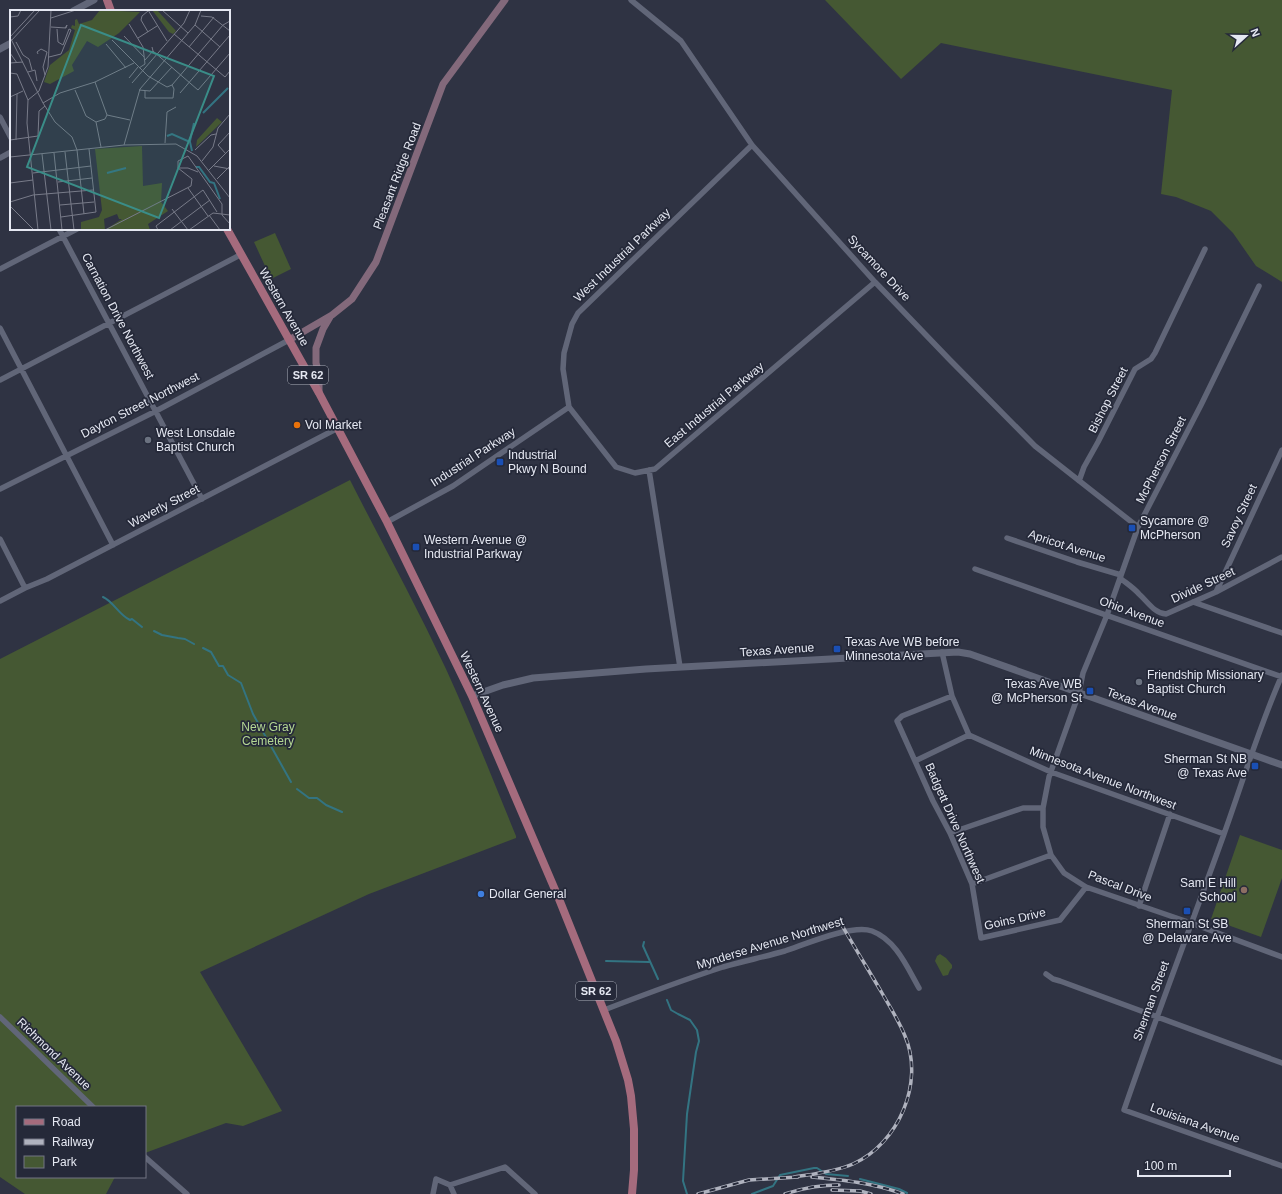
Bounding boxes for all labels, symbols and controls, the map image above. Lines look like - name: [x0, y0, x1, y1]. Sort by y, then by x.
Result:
- inset map: [10, 10, 230, 230]
- north arrow: [1226, 16, 1266, 56]
- text: N: [1248, 27, 1262, 38]
- street label: Pleasant Ridge Road: [370, 121, 424, 231]
- street label: West Industrial Parkway: [571, 205, 673, 305]
- street label: Sycamore Drive: [845, 232, 913, 304]
- street label: Carnation Drive Northwest: [79, 251, 158, 382]
- street label: Western Avenue: [256, 266, 312, 349]
- street label: East Industrial Parkway: [661, 359, 767, 451]
- street label: Bishop Street: [1085, 364, 1131, 435]
- road number: SR 62: [288, 366, 328, 384]
- street label: Dayton Street Northwest: [79, 369, 202, 441]
- street label: McPherson Street: [1133, 413, 1189, 506]
- place label: Vol Market: [305, 418, 362, 432]
- marker: Vol Market: [292, 420, 302, 430]
- street label: Industrial Parkway: [428, 424, 518, 490]
- place label: West Lonsdale Baptist Church: [156, 426, 235, 454]
- marker: West Lonsdale Baptist Church: [143, 435, 153, 445]
- place label: Industrial Pkwy N Bound: [508, 448, 587, 476]
- marker: Industrial Pkwy N Bound: [495, 457, 505, 467]
- street label: Waverly Street: [126, 481, 202, 531]
- street label: Savoy Street: [1218, 481, 1260, 550]
- place label: Sycamore @ McPherson: [1140, 514, 1210, 542]
- marker: Sycamore @ McPherson: [1127, 523, 1137, 533]
- street label: Apricot Avenue: [1027, 527, 1108, 565]
- place label: Western Avenue @ Industrial Parkway: [424, 533, 527, 561]
- marker: Western Avenue @ Industrial Parkway: [411, 542, 421, 552]
- street label: Divide Street: [1169, 564, 1238, 606]
- street label: Ohio Avenue: [1097, 594, 1167, 630]
- place label: Texas Ave WB before Minnesota Ave: [845, 635, 960, 663]
- street label: Texas Avenue: [739, 640, 815, 660]
- marker: Texas Ave WB before Minnesota Ave: [832, 644, 842, 654]
- street label: Western Avenue: [457, 649, 507, 735]
- place label: Friendship Missionary Baptist Church: [1147, 668, 1264, 696]
- place label: Texas Ave WB @ McPherson St: [991, 677, 1083, 705]
- marker: Friendship Missionary Baptist Church: [1134, 677, 1144, 687]
- street label: Texas Avenue: [1105, 685, 1180, 723]
- marker: Texas Ave WB @ McPherson St: [1085, 686, 1095, 696]
- park label: New Gray Cemetery: [241, 720, 295, 748]
- street label: Minnesota Avenue Northwest: [1028, 744, 1179, 813]
- place label: Sherman St NB @ Texas Ave: [1164, 752, 1247, 780]
- street label: Badgett Drive Northwest: [922, 761, 988, 886]
- marker: Sherman St NB @ Texas Ave: [1250, 761, 1260, 771]
- street label: Pascal Drive: [1086, 867, 1154, 905]
- place label: Sam E Hill School: [1180, 876, 1236, 904]
- marker: Sam E Hill School: [1239, 885, 1249, 895]
- place label: Dollar General: [489, 887, 566, 901]
- marker: Dollar General: [476, 889, 486, 899]
- street label: Goins Drive: [983, 905, 1047, 933]
- marker: Sherman St SB @ Delaware Ave: [1182, 906, 1192, 916]
- street label: Mynderse Avenue Northwest: [695, 914, 846, 972]
- place label: Sherman St SB @ Delaware Ave: [1142, 917, 1232, 945]
- street label: Sherman Street: [1130, 958, 1172, 1043]
- road number: SR 62: [576, 982, 616, 1000]
- street label: Richmond Avenue: [14, 1015, 94, 1093]
- street label: Louisiana Avenue: [1148, 1100, 1242, 1146]
- legend: [16, 1106, 146, 1178]
- text: Road: [52, 1115, 81, 1129]
- text: Railway: [52, 1135, 94, 1149]
- scale bar: [1138, 1152, 1230, 1178]
- text: Park: [52, 1155, 78, 1169]
- text: 100 m: [1144, 1159, 1177, 1173]

